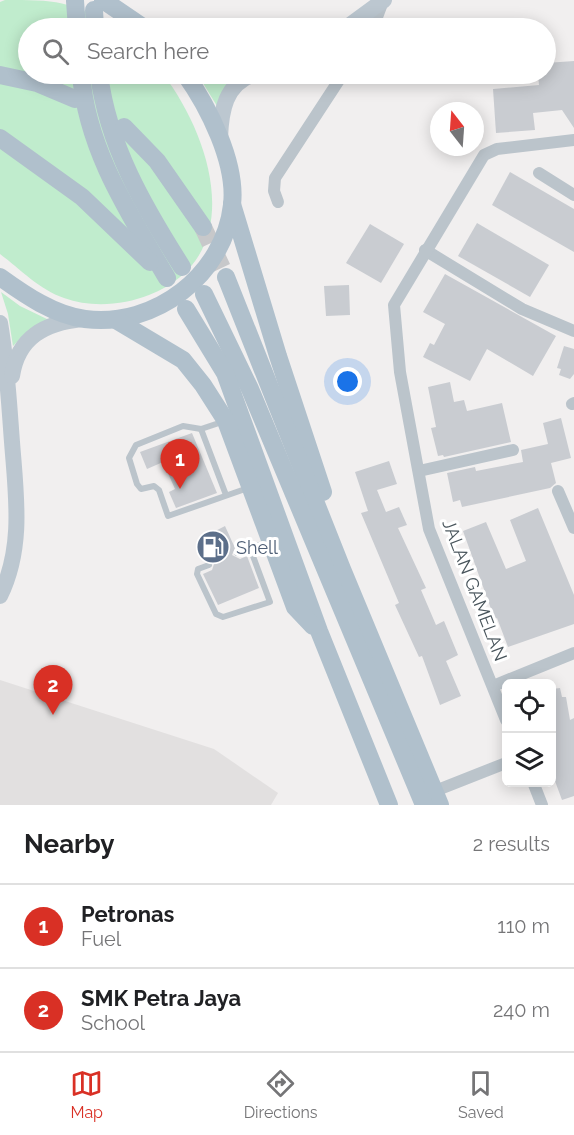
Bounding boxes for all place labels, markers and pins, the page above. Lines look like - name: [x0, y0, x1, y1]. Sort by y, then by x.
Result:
- pin: 1: [160, 440, 200, 489]
- fuel station icon: Shell: [195, 529, 231, 565]
- place label: Shell: [236, 537, 278, 558]
- pin: 2: [34, 666, 72, 715]

